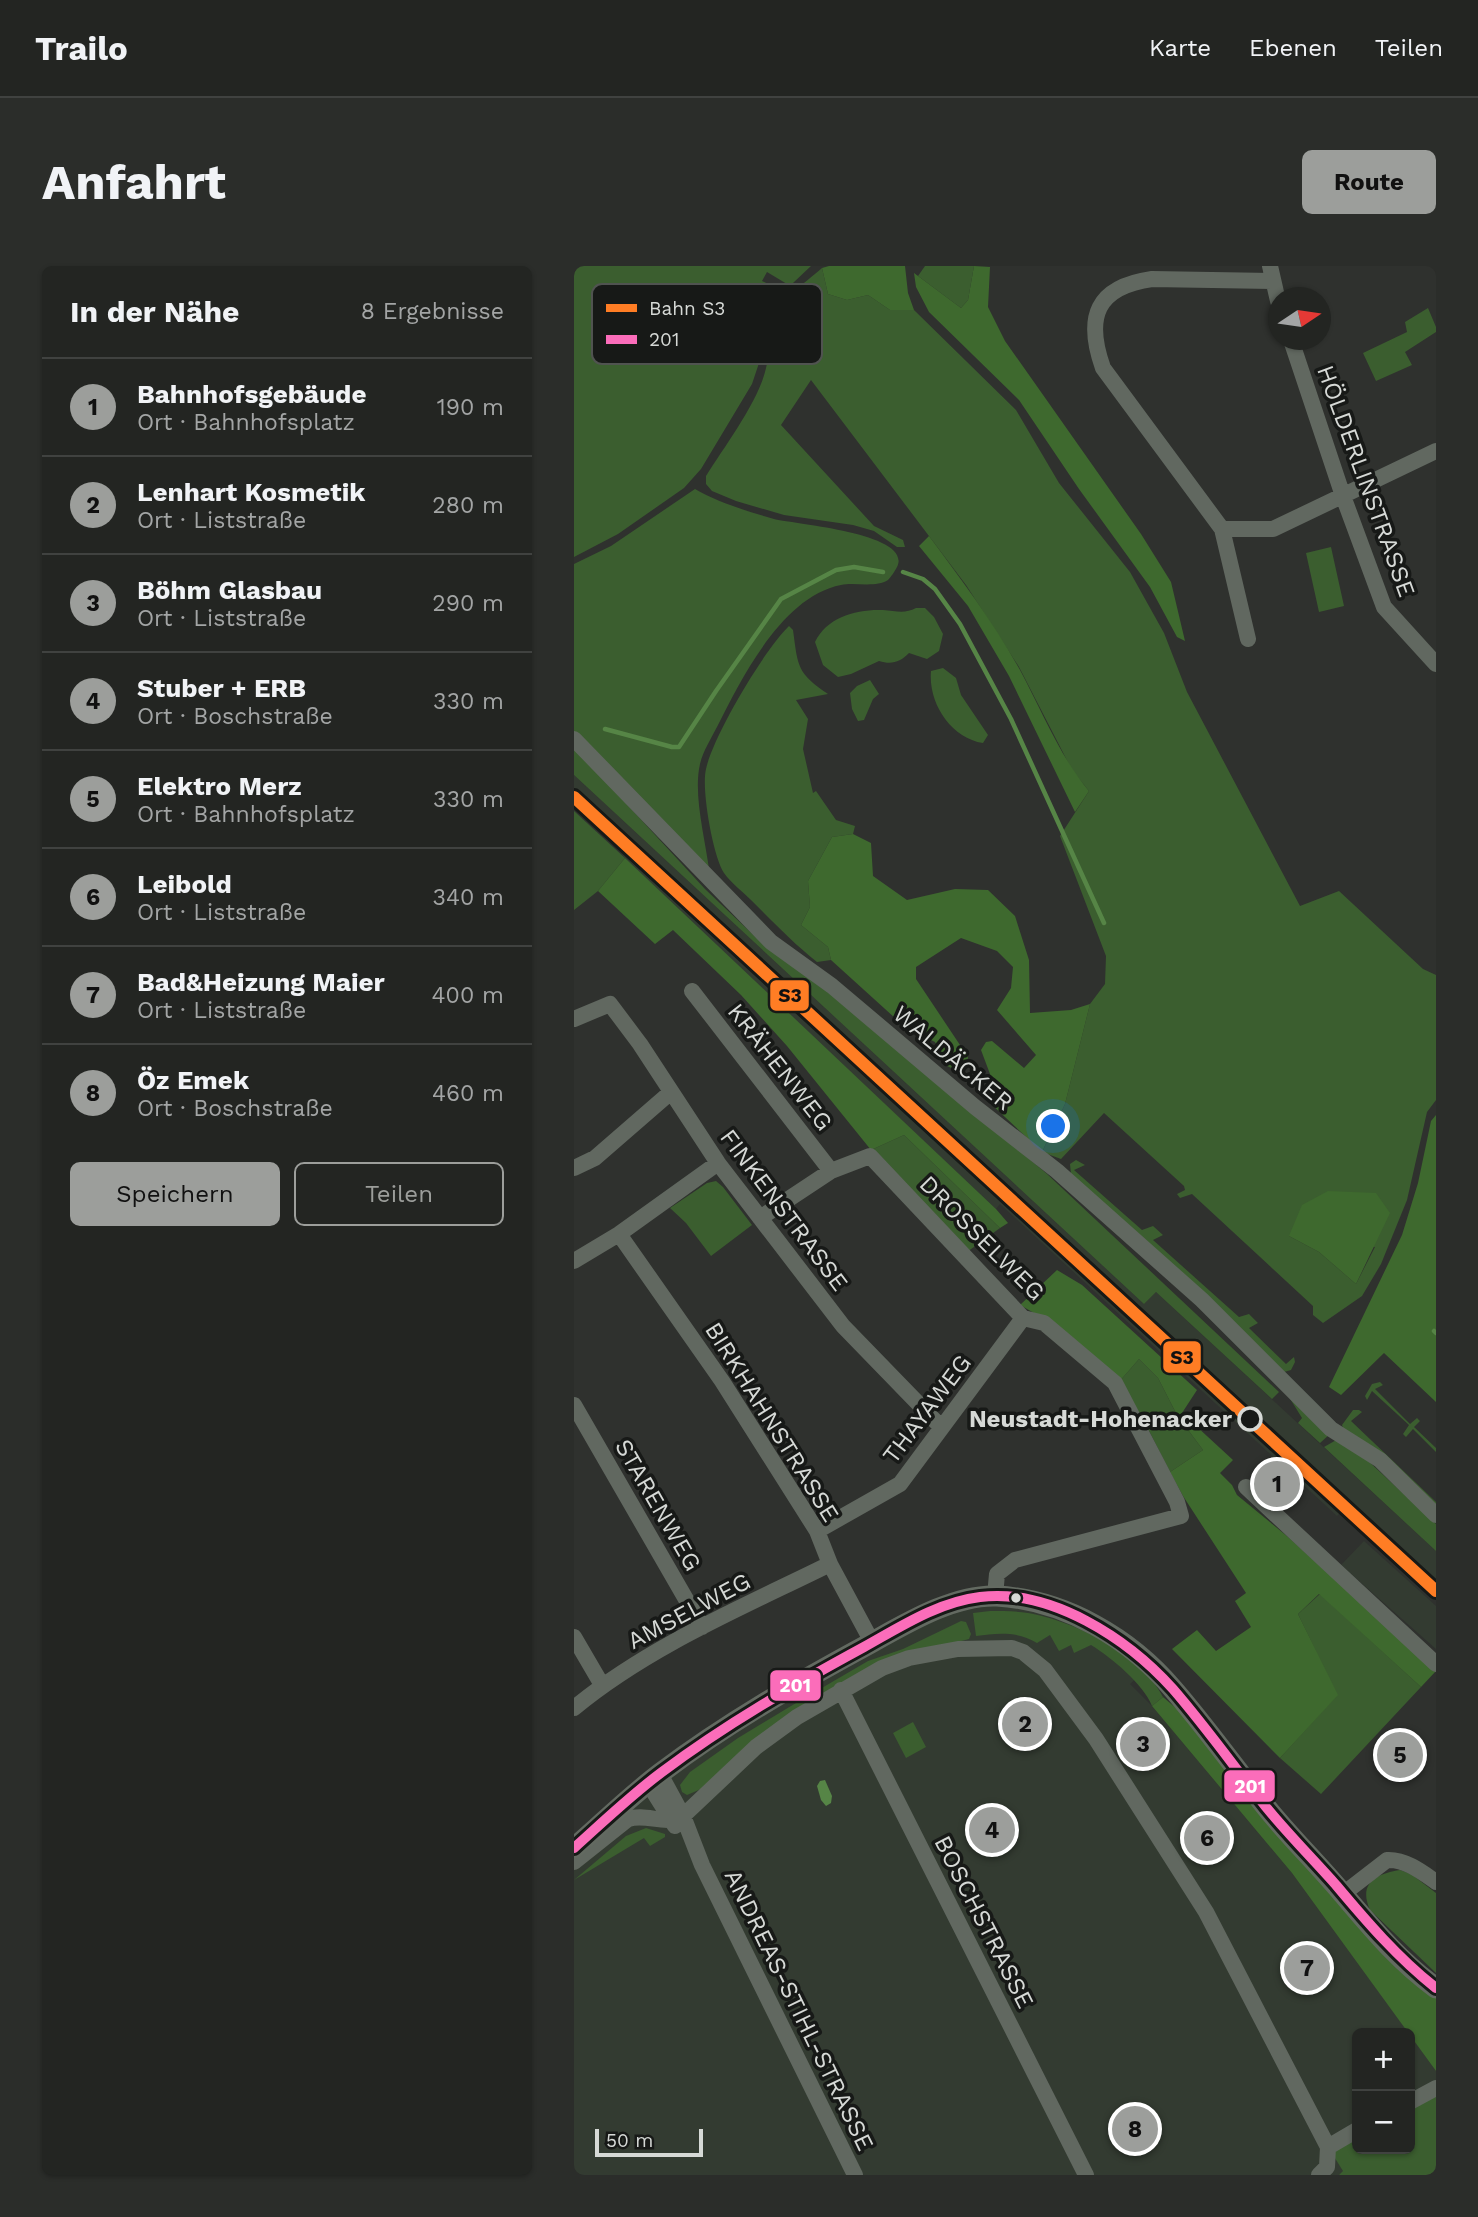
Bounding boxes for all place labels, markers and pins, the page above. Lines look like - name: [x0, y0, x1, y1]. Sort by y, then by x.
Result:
- place label: Neustadt-Hohenacker: [969, 1405, 1233, 1433]
- marker: Neustadt-Hohenacker: [1238, 1407, 1262, 1431]
- pin: 1: [1254, 1458, 1300, 1510]
- unlabelled marker: [1009, 1591, 1023, 1605]
- pin: 2: [1002, 1698, 1048, 1750]
- pin: 3: [1120, 1718, 1166, 1770]
- pin: 5: [1377, 1729, 1423, 1781]
- pin: 4: [969, 1804, 1015, 1856]
- pin: 6: [1184, 1812, 1230, 1864]
- pin: 7: [1284, 1942, 1330, 1994]
- pin: 8: [1112, 2103, 1158, 2155]

